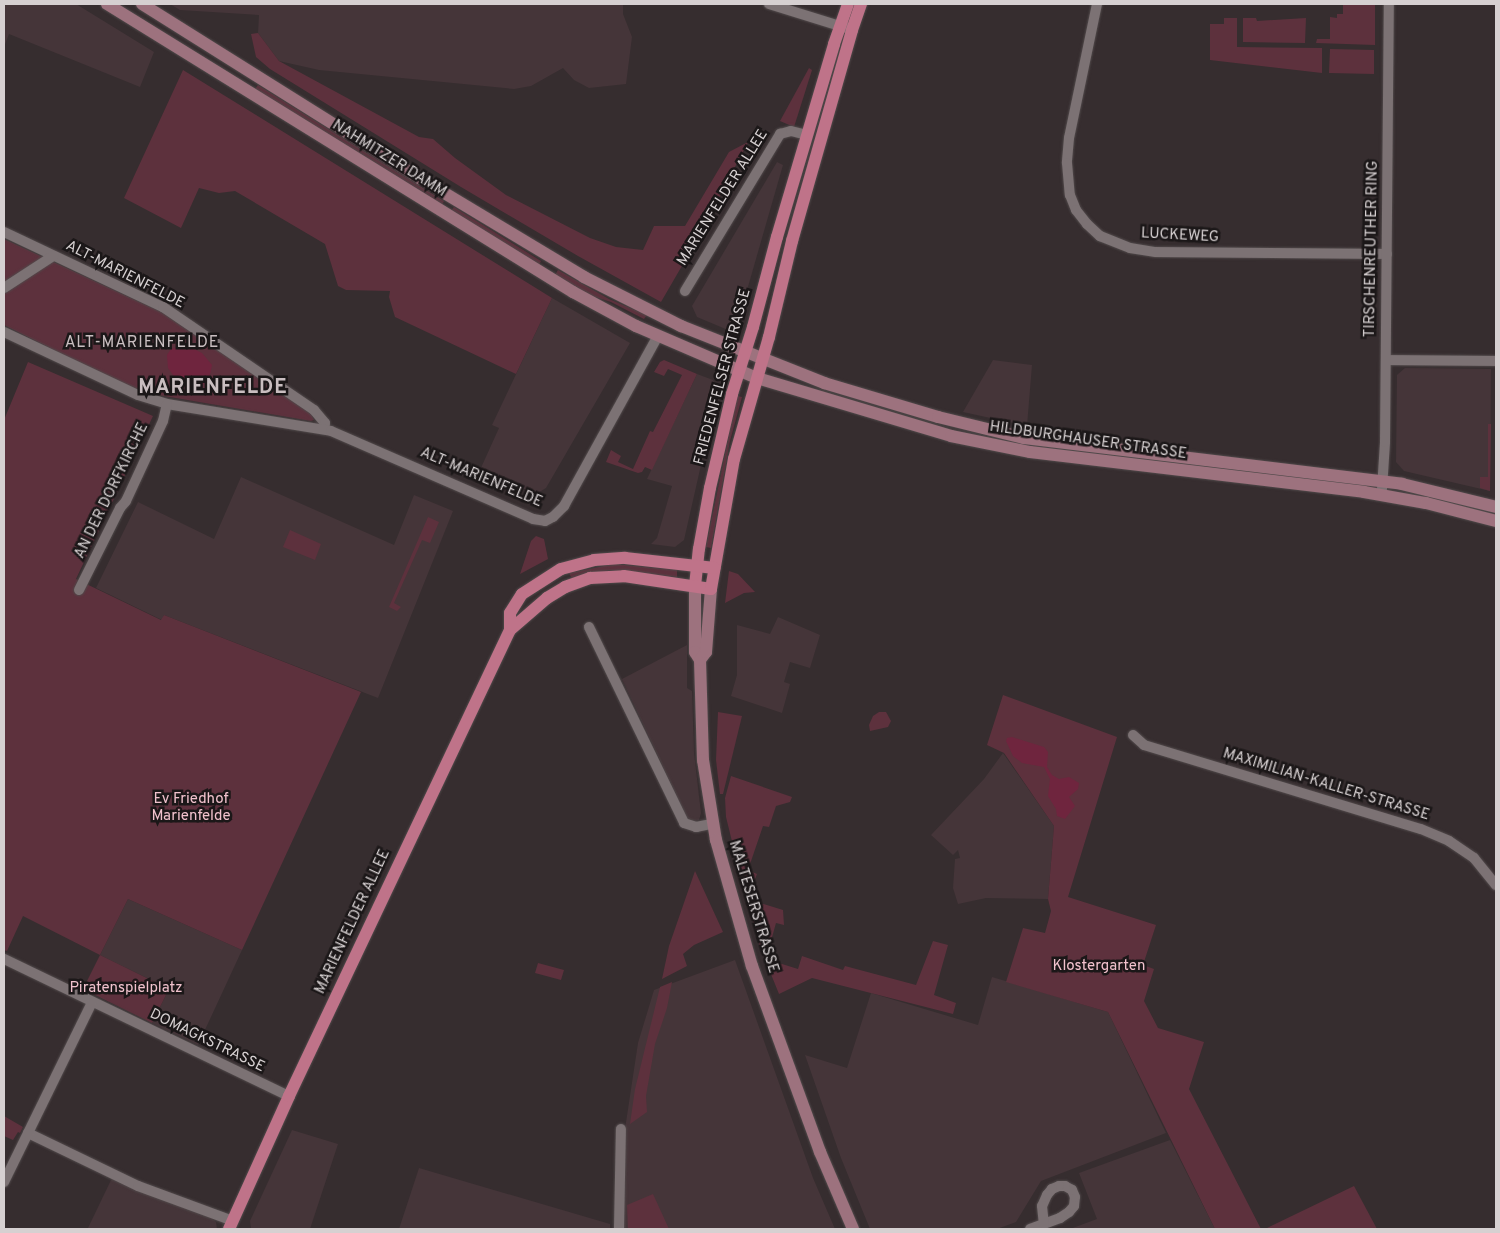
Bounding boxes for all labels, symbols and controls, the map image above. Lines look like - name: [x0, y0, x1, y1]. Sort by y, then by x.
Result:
- street label: NAHMITZER DAMM: [329, 117, 449, 201]
- street label: MARIENFELDER ALLEE: [673, 126, 773, 270]
- street label: TIRSCHENREUTHER RING: [1361, 160, 1383, 338]
- street label: LUCKEWEG: [1140, 225, 1220, 247]
- street label: ALT-MARIENFELDE: [63, 237, 187, 313]
- street label: FRIEDENFELSER STRASSE: [691, 287, 755, 467]
- district label: ALT-MARIENFELDE: [63, 333, 221, 353]
- district label: MARIENFELDE: [137, 376, 289, 400]
- street label: HILDBURGHAUSER STRASSE: [988, 418, 1188, 464]
- street label: AN DER DORFKIRCHE: [71, 420, 153, 562]
- street label: ALT-MARIENFELDE: [417, 444, 545, 512]
- street label: MAXIMILIAN-KALLER-STRASSE: [1221, 745, 1431, 825]
- park label: Ev Friedhof Marienfelde: [151, 790, 231, 825]
- street label: MALTESERSTRASSE: [724, 839, 782, 975]
- street label: MARIENFELDER ALLEE: [311, 847, 395, 997]
- park label: Klostergarten: [1052, 958, 1146, 976]
- park label: Piratenspielplatz: [69, 980, 183, 998]
- street label: DOMAGKSTRASSE: [146, 1005, 268, 1077]

